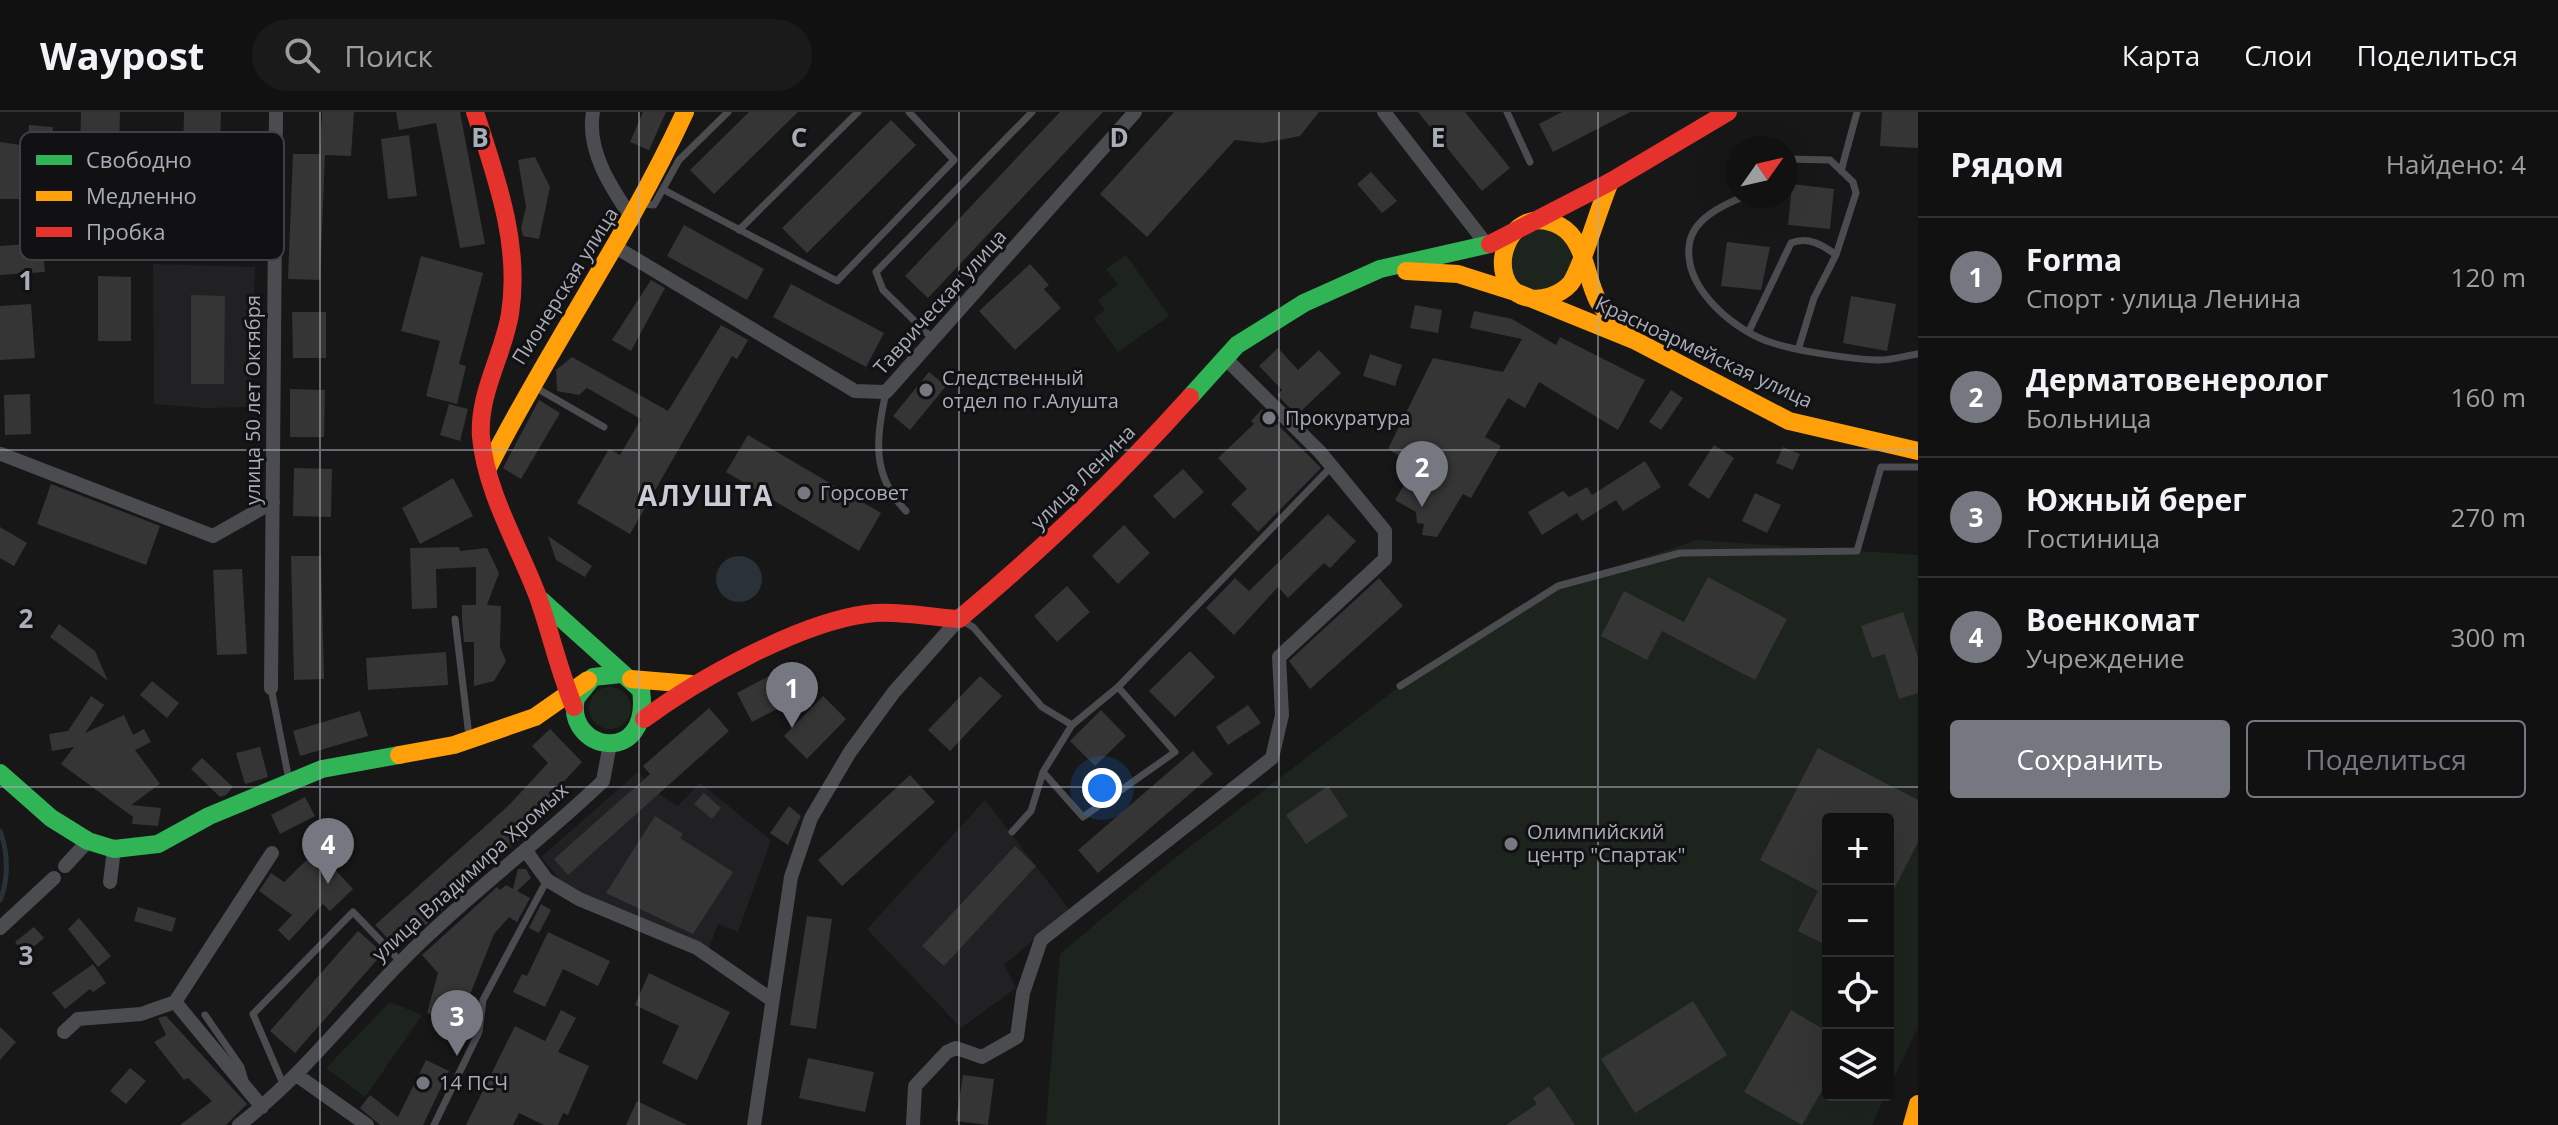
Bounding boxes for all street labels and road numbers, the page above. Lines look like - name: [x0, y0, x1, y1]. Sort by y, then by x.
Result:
- street label: Пионерская улица: [505, 202, 624, 369]
- street label: Таврическая улица: [867, 223, 1012, 380]
- street label: Красноармейская улица: [1591, 289, 1817, 414]
- street label: улица 50 лет Октября: [239, 295, 266, 505]
- street label: улица Ленина: [1025, 419, 1141, 535]
- street label: улица Владимира Хромых: [366, 776, 574, 967]

